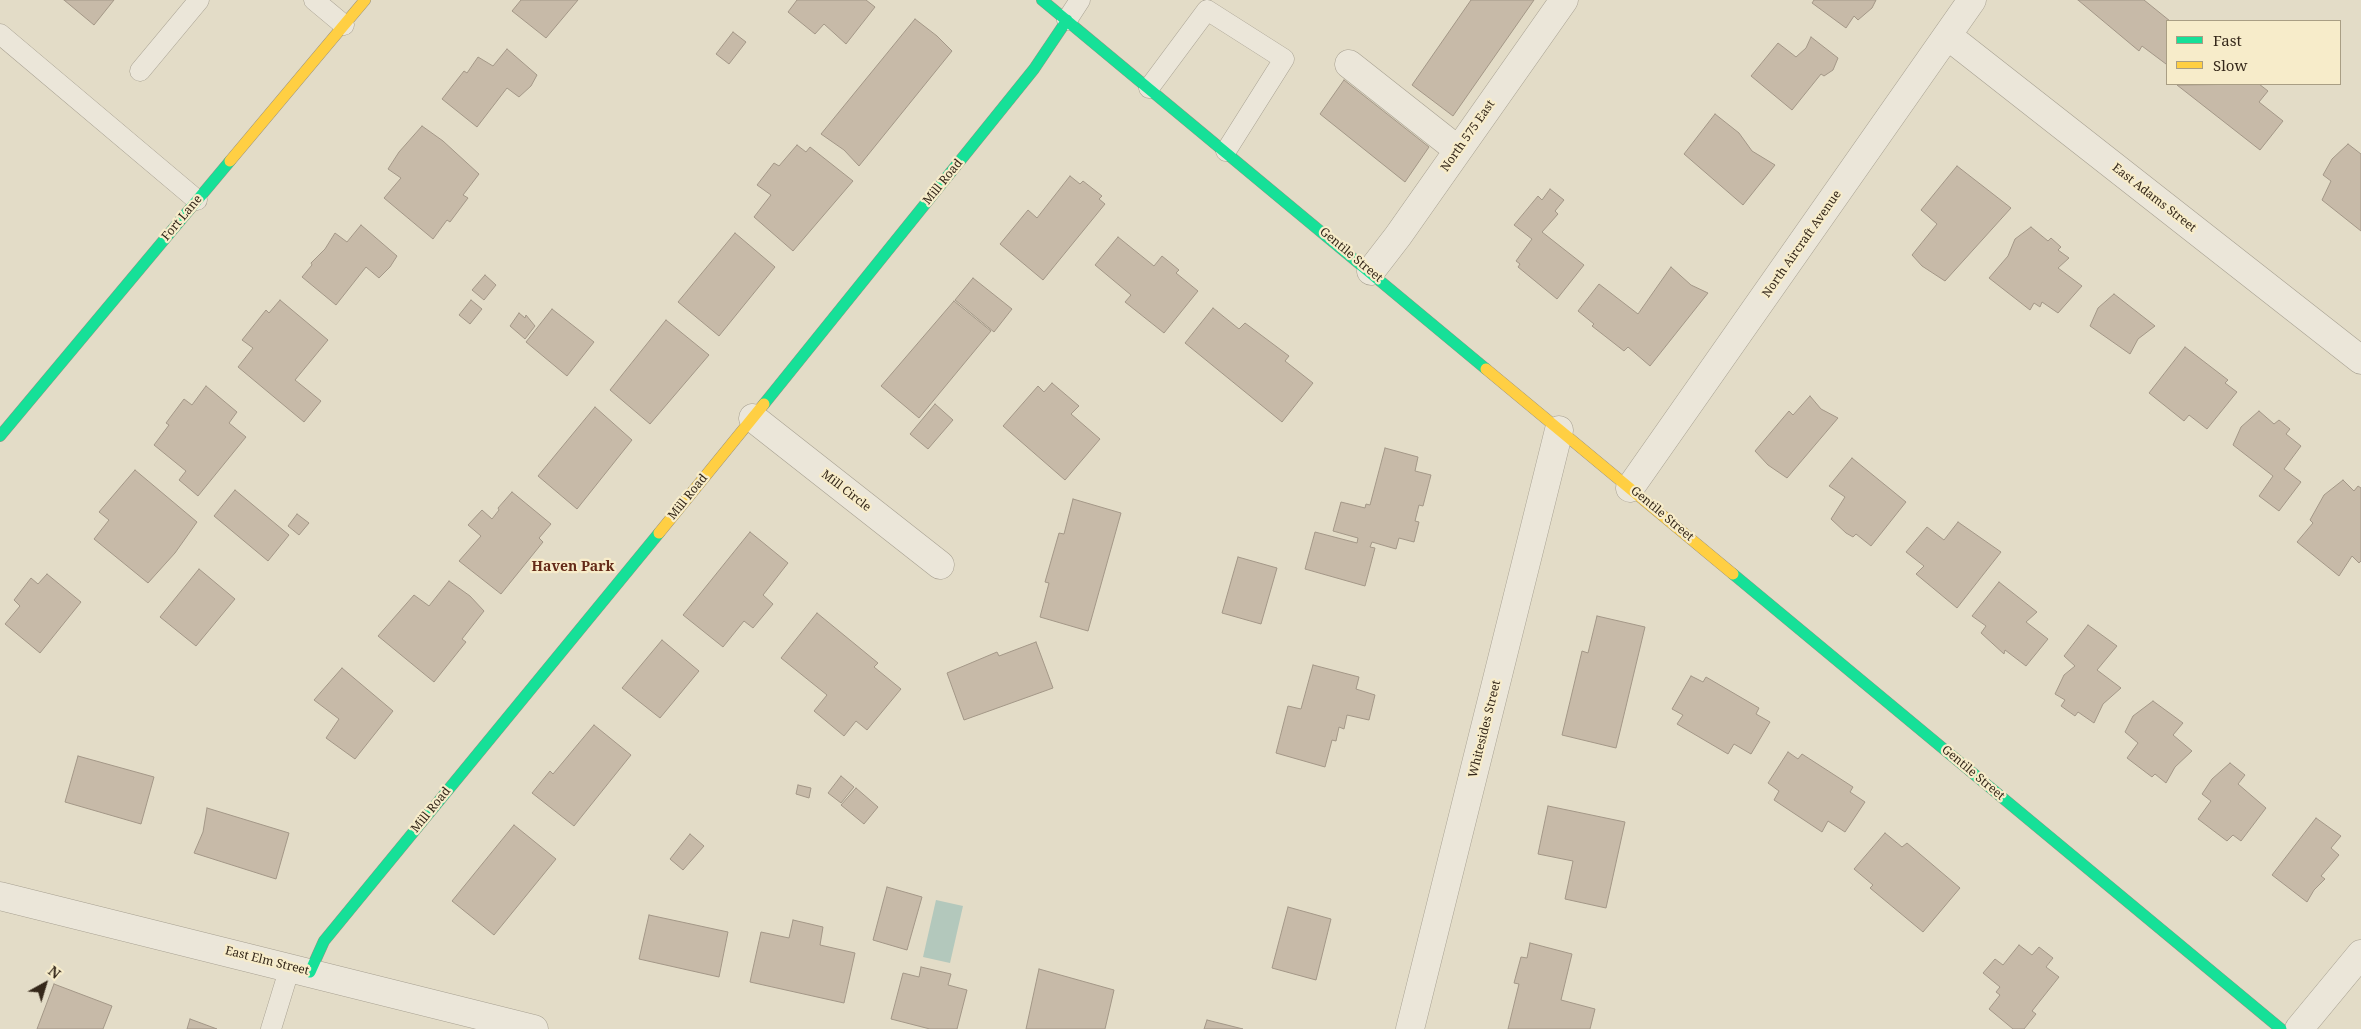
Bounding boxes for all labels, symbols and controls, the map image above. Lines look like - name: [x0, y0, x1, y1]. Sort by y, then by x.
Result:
- legend: [2166, 20, 2341, 85]
- text: Fast: [2213, 30, 2242, 50]
- text: Slow: [2213, 55, 2247, 75]
- street label: North 575 East: [1438, 98, 1498, 174]
- street label: Mill Road: [920, 156, 966, 208]
- street label: East Adams Street: [2109, 161, 2199, 235]
- street label: North Aircraft Avenue: [1760, 188, 1844, 300]
- street label: Fort Lane: [159, 192, 205, 244]
- street label: Gentile Street: [1317, 225, 1385, 285]
- street label: Mill Circle: [818, 467, 874, 515]
- street label: Mill Road: [665, 471, 711, 523]
- street label: Gentile Street: [1628, 484, 1696, 544]
- district label: Haven Park: [532, 559, 614, 575]
- street label: Whitesides Street: [1466, 679, 1504, 779]
- street label: Gentile Street: [1939, 743, 2007, 803]
- street label: Mill Road: [408, 784, 454, 836]
- street label: East Elm Street: [223, 944, 311, 978]
- north arrow: [20, 959, 70, 1009]
- text: N: [44, 961, 65, 983]

